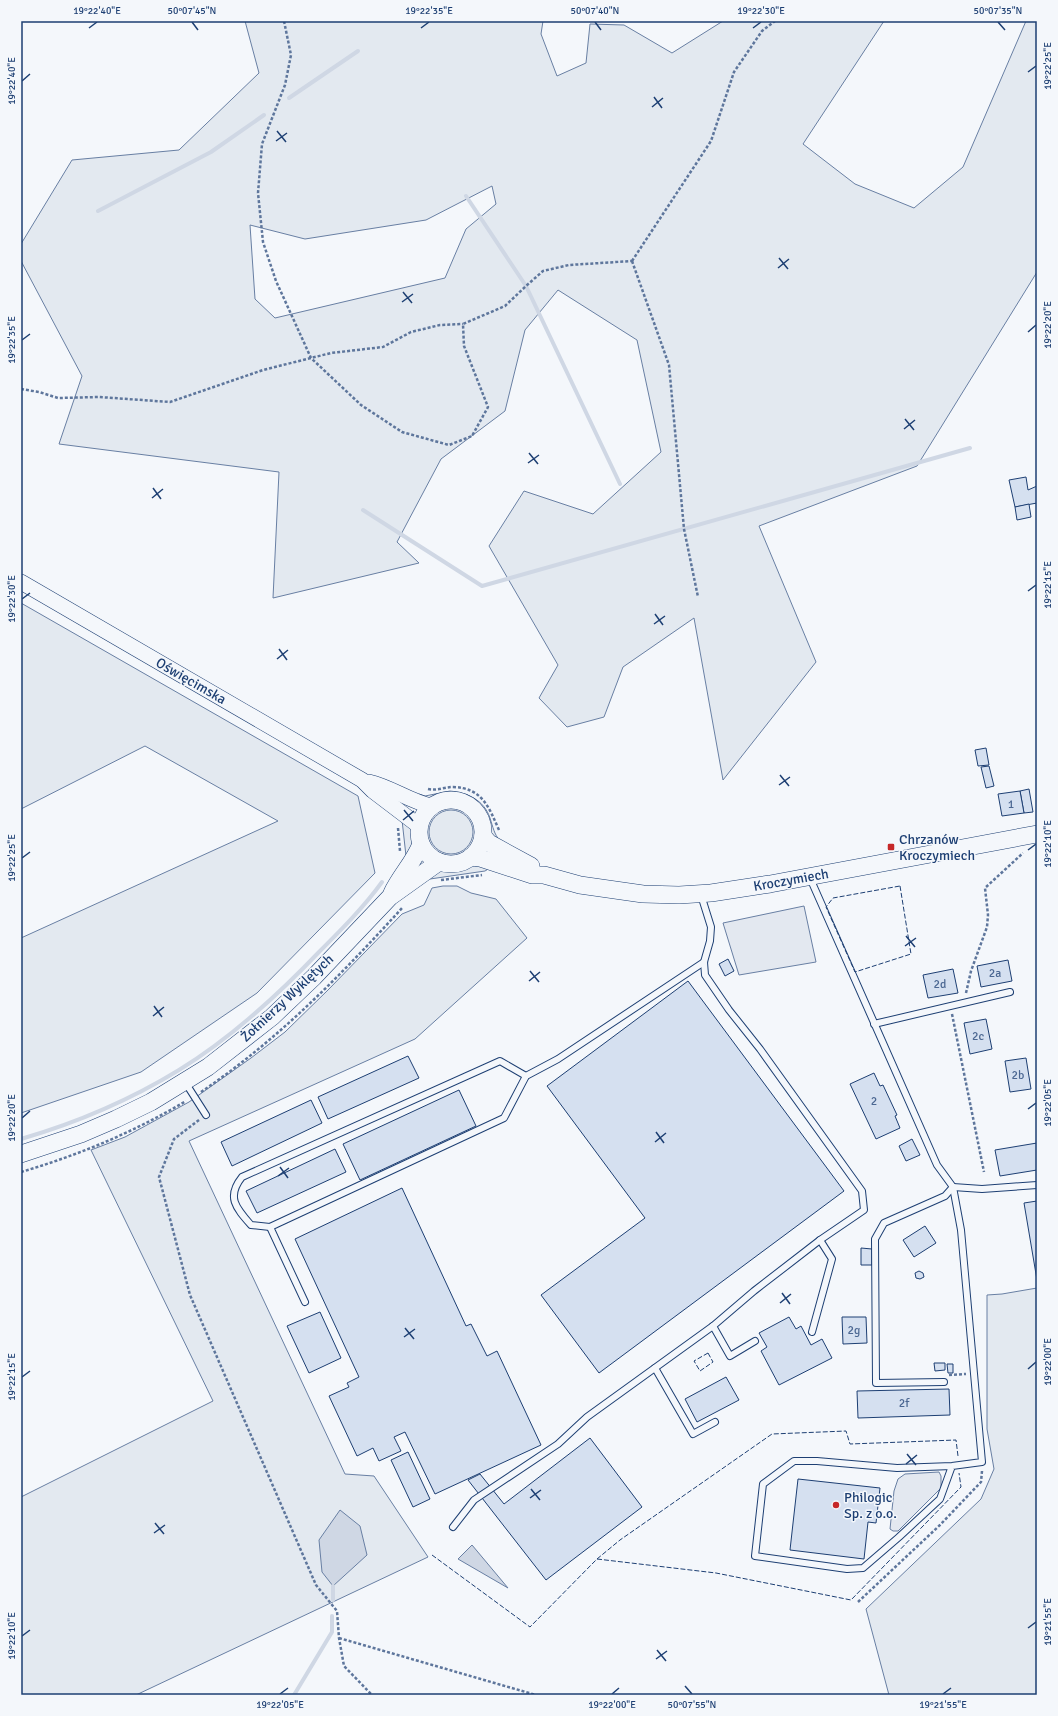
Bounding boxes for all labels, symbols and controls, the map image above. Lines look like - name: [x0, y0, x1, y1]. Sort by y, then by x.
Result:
- text: 19°22'40"E: [73, 5, 121, 17]
- text: 50°07'45"N: [168, 5, 216, 17]
- text: 19°22'35"E: [405, 5, 453, 17]
- text: 50°07'40"N: [571, 5, 619, 17]
- text: 19°22'30"E: [737, 5, 785, 17]
- text: 50°07'35"N: [974, 5, 1022, 17]
- text: 19°22'25"E: [1042, 42, 1054, 90]
- text: 19°22'40"E: [6, 57, 18, 105]
- text: 19°22'20"E: [1042, 301, 1054, 349]
- text: 19°22'35"E: [6, 316, 18, 364]
- text: 19°22'15"E: [1042, 561, 1054, 609]
- text: 19°22'30"E: [6, 575, 18, 623]
- street label: Oświęcimska: [153, 654, 229, 708]
- house number: 1: [1008, 797, 1014, 812]
- text: 19°22'10"E: [1042, 820, 1054, 868]
- place label: Chrzanów Kroczymiech: [899, 831, 975, 864]
- text: 19°22'25"E: [6, 834, 18, 882]
- marker: Chrzanów Kroczymiech: [886, 842, 896, 852]
- street label: Kroczymiech: [752, 865, 830, 895]
- street label: Żołnierzy Wyklętych: [237, 951, 337, 1045]
- house number: 2a: [989, 966, 1001, 981]
- house number: 2d: [934, 977, 946, 992]
- house number: 2c: [972, 1029, 984, 1044]
- house number: 2b: [1012, 1068, 1024, 1083]
- text: 19°22'05"E: [1042, 1079, 1054, 1127]
- text: 19°22'20"E: [6, 1094, 18, 1142]
- house number: 2: [871, 1094, 877, 1109]
- house number: 2g: [848, 1323, 860, 1338]
- text: 19°22'00"E: [1042, 1338, 1054, 1386]
- text: 19°22'15"E: [6, 1353, 18, 1401]
- house number: 2f: [899, 1396, 910, 1411]
- place label: Philogic Sp. z o.o.: [844, 1489, 897, 1522]
- marker: Philogic Sp. z o.o.: [831, 1500, 841, 1510]
- text: 19°21'55"E: [1042, 1598, 1054, 1646]
- text: 19°22'10"E: [6, 1612, 18, 1660]
- text: 19°22'05"E: [256, 1699, 304, 1711]
- text: 19°22'00"E: [588, 1699, 636, 1711]
- text: 50°07'55"N: [668, 1699, 716, 1711]
- text: 19°21'55"E: [919, 1699, 967, 1711]

